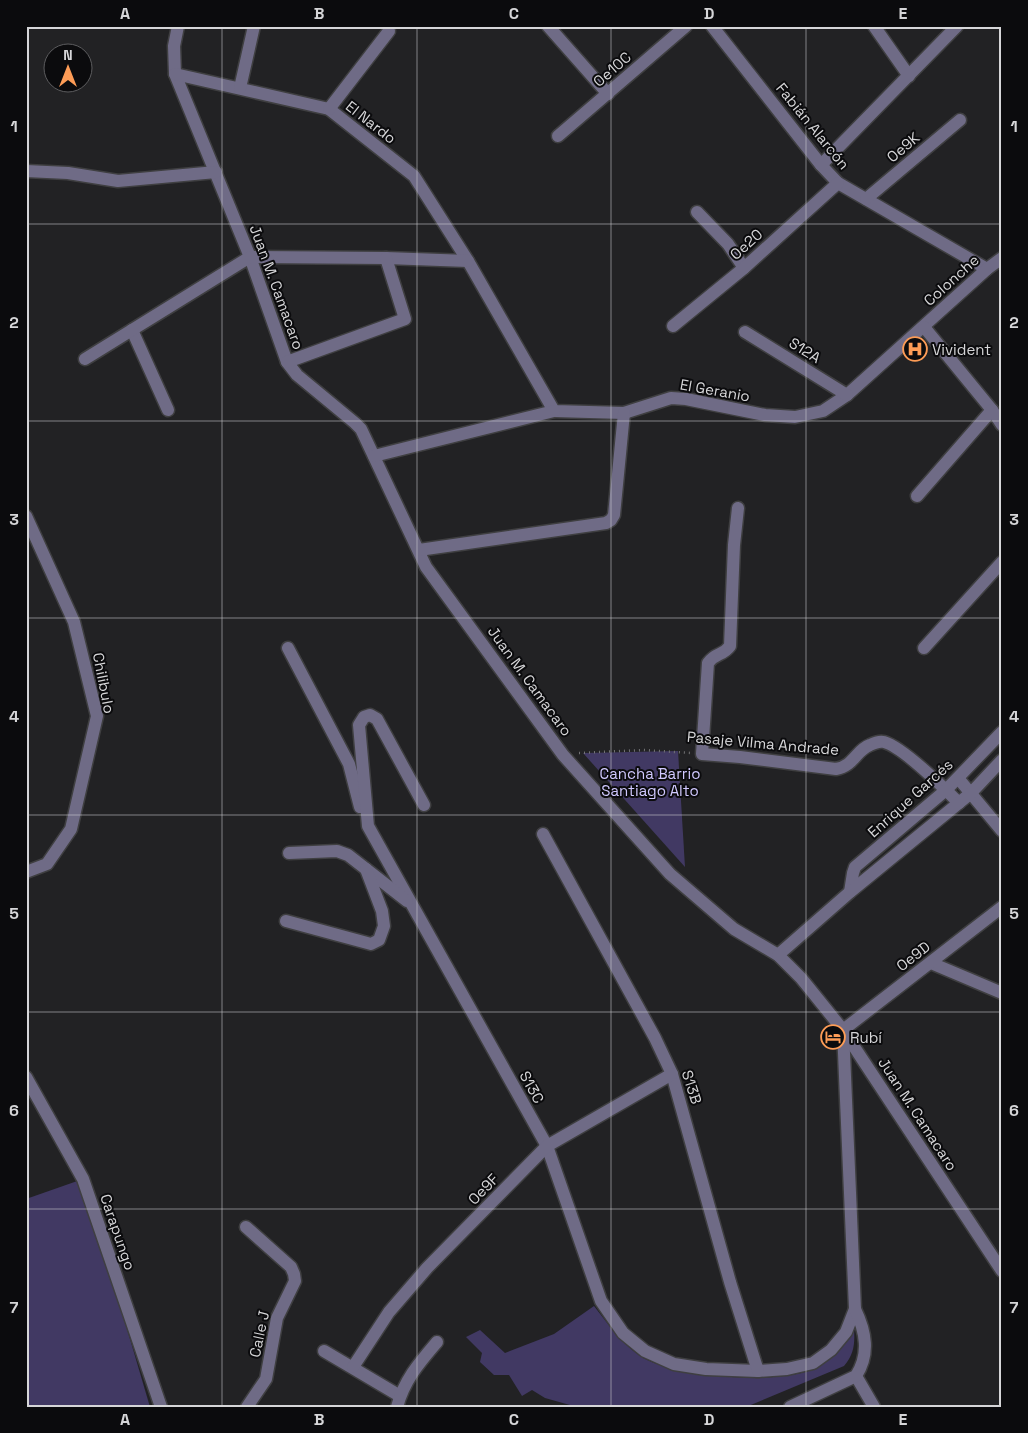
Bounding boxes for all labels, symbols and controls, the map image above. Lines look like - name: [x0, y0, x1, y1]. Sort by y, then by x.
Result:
- text: A: [120, 3, 130, 24]
- text: B: [314, 3, 324, 24]
- text: C: [509, 3, 519, 24]
- text: D: [704, 3, 714, 24]
- text: E: [899, 3, 908, 24]
- north arrow: [42, 42, 92, 92]
- text: N: [63, 46, 73, 64]
- street label: Oe10C: [589, 47, 635, 91]
- street label: Fabián Alarcón: [772, 79, 854, 173]
- street label: El Nardo: [342, 96, 400, 148]
- text: 1: [10, 116, 18, 137]
- text: 1: [1010, 116, 1018, 137]
- street label: Oe9K: [883, 128, 923, 166]
- street label: Juan M. Camacaro: [246, 222, 308, 352]
- street label: Oe20: [726, 224, 766, 264]
- street label: Colonche: [919, 250, 983, 310]
- text: 2: [9, 312, 19, 333]
- text: 2: [1009, 312, 1019, 333]
- street label: S12A: [786, 333, 825, 367]
- hospital icon: Vivident: [902, 336, 928, 362]
- place label: Vivident: [932, 340, 991, 359]
- street label: El Geranio: [678, 374, 752, 406]
- text: 3: [9, 509, 19, 530]
- text: 3: [1009, 509, 1019, 530]
- street label: Juan M. Camacaro: [484, 622, 576, 740]
- street label: Chilibulo: [89, 651, 119, 715]
- text: 4: [9, 706, 19, 727]
- text: 4: [1009, 706, 1019, 727]
- street label: Pasaje Vilma Andrade: [686, 727, 840, 759]
- street label: Enrique Garcés: [863, 755, 957, 841]
- park label: Cancha Barrio Santiago Alto: [600, 764, 700, 800]
- text: 5: [9, 903, 19, 924]
- text: 5: [1009, 903, 1019, 924]
- street label: Oe9D: [892, 937, 934, 975]
- hotel icon: Rubí: [820, 1024, 846, 1050]
- place label: Rubí: [850, 1028, 882, 1047]
- street label: Juan M. Camacaro: [874, 1054, 962, 1174]
- street label: S13C: [515, 1067, 549, 1107]
- street label: S13B: [678, 1068, 706, 1106]
- text: 6: [9, 1100, 19, 1121]
- text: 6: [1009, 1100, 1019, 1121]
- street label: Oe9F: [464, 1169, 502, 1209]
- street label: Carapungo: [96, 1191, 140, 1273]
- text: 7: [10, 1297, 19, 1318]
- text: 7: [1010, 1297, 1019, 1318]
- street label: Calle J: [245, 1309, 273, 1359]
- text: A: [120, 1409, 130, 1430]
- text: B: [314, 1409, 324, 1430]
- text: C: [509, 1409, 519, 1430]
- text: D: [704, 1409, 714, 1430]
- text: E: [899, 1409, 908, 1430]

